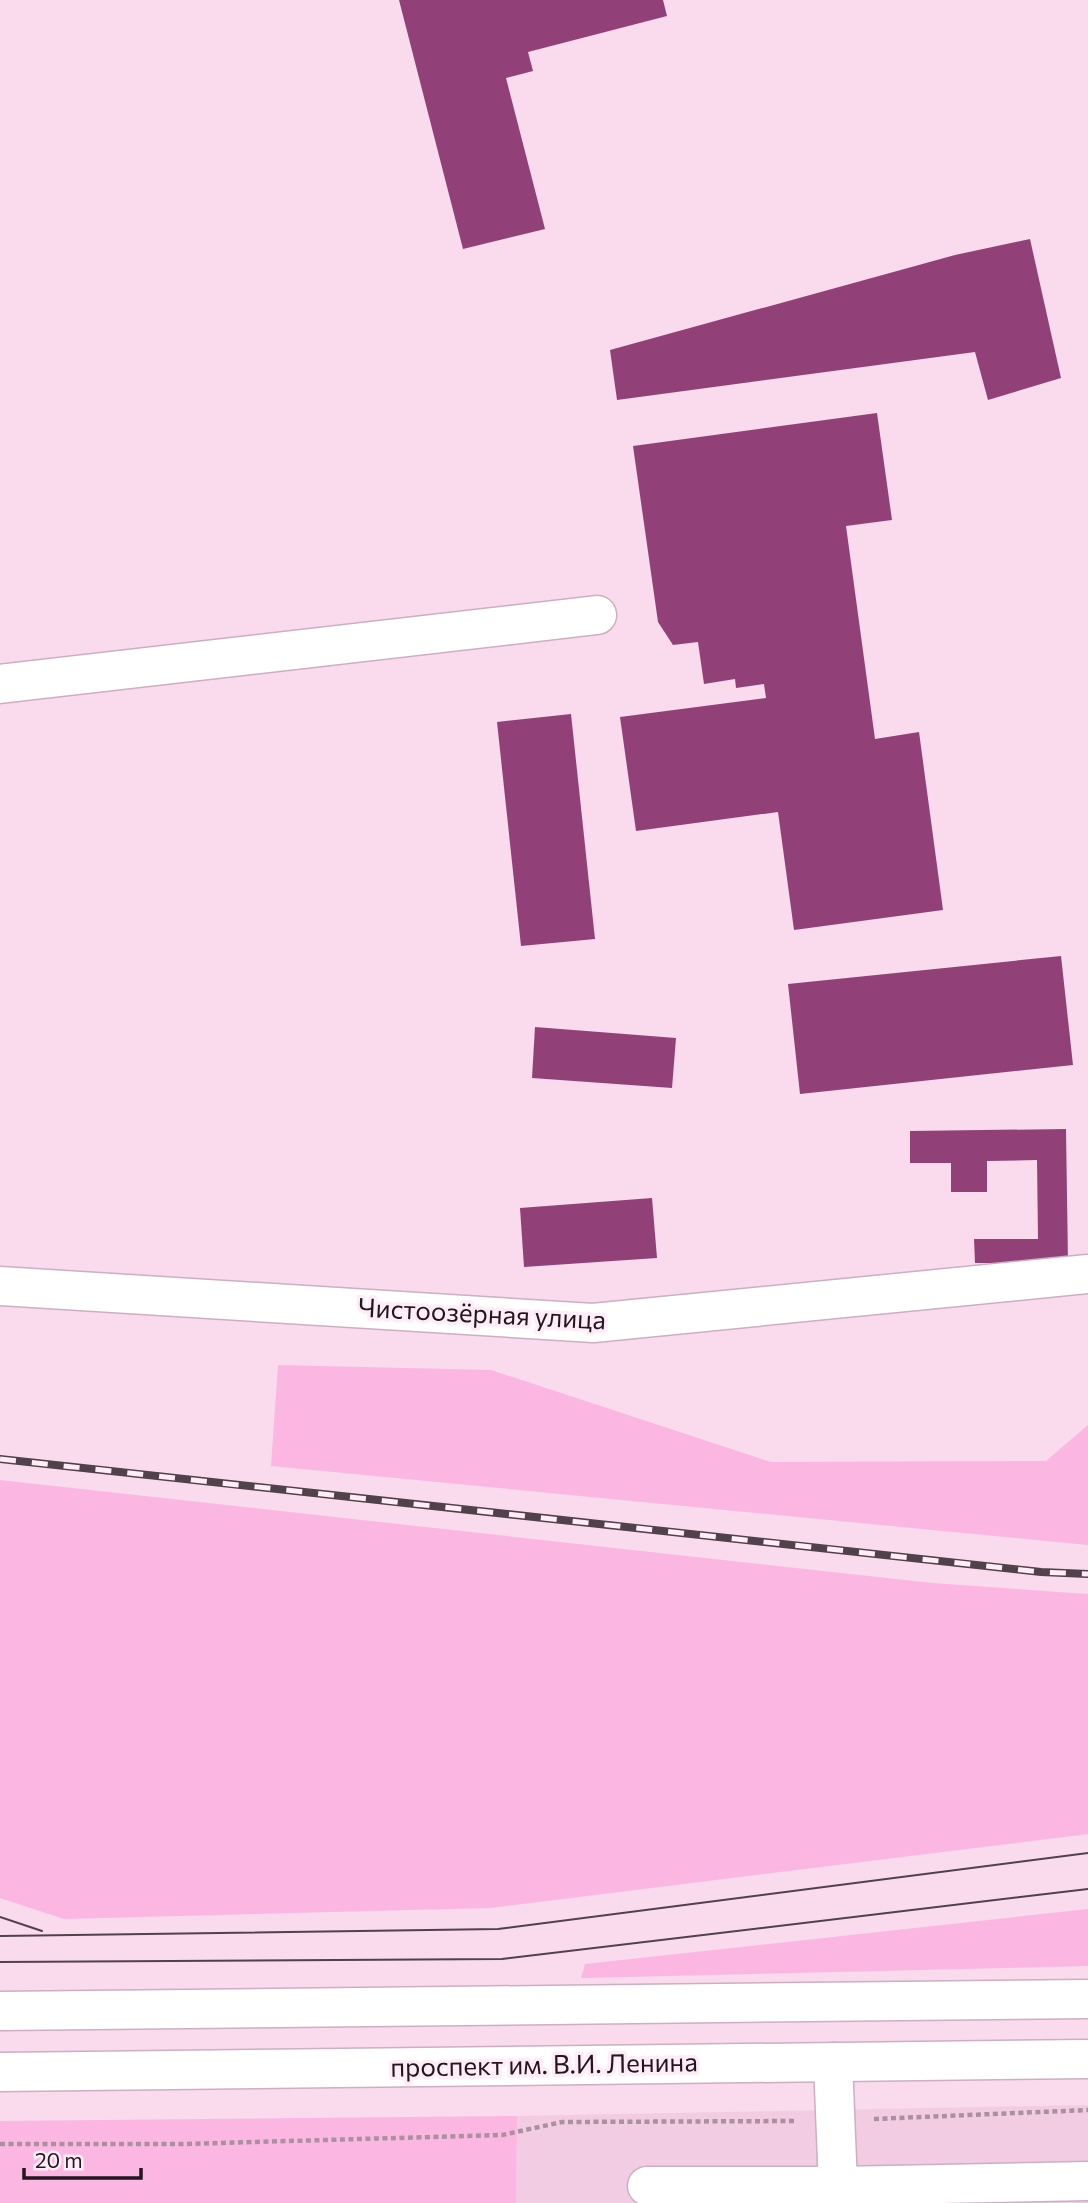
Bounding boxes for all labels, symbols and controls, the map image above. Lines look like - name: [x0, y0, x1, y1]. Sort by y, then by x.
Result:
- street label: Чистоозёрная улица: [357, 1291, 607, 1334]
- street label: проспект им. В.И. Ленина: [390, 2045, 698, 2082]
- scale bar: [24, 2136, 142, 2180]
- text: 20 m: [35, 2147, 83, 2172]

